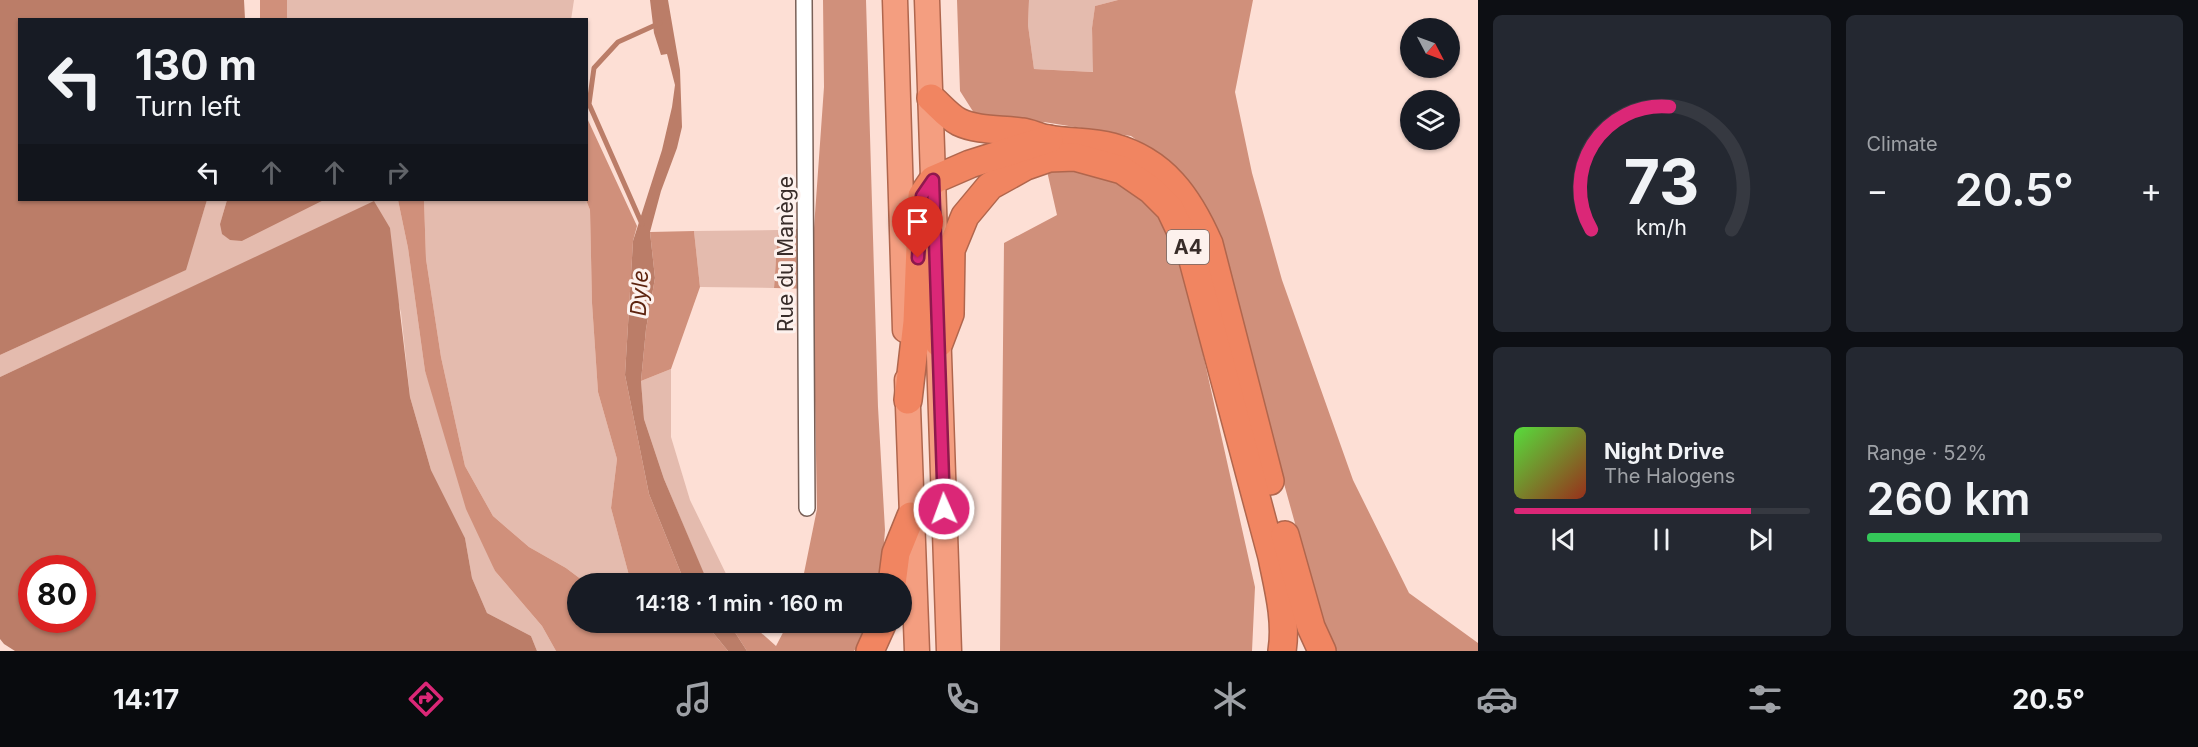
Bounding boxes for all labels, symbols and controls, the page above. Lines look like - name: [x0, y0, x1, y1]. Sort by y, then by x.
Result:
- north arrow: [1400, 18, 1460, 78]
- map controls: [1400, 18, 1460, 150]
- text: 130 m: [135, 39, 257, 90]
- icon: left: [36, 42, 114, 120]
- text: Turn left: [135, 90, 241, 123]
- button: layers: [1400, 90, 1460, 150]
- text: Climate: [1867, 132, 1938, 156]
- text: 73: [1624, 144, 1700, 219]
- icon: left: [192, 156, 225, 189]
- icon: ahead: [255, 156, 288, 189]
- icon: ahead: [318, 156, 351, 189]
- icon: right: [381, 156, 414, 189]
- text: 20.5°: [1955, 162, 2074, 217]
- text: −: [1867, 170, 1888, 210]
- text: +: [2140, 170, 2162, 210]
- street label: Rue du Manège: [773, 176, 798, 332]
- pin: [892, 196, 943, 258]
- icon: arrive: [901, 205, 934, 238]
- text: km/h: [1636, 215, 1687, 241]
- road number: A4: [1167, 230, 1209, 264]
- water label: Dyle: [625, 269, 653, 317]
- text: Night Drive: [1604, 438, 1724, 464]
- text: Range · 52%: [1867, 441, 1987, 465]
- text: The Halogens: [1604, 464, 1735, 488]
- text: 260 km: [1867, 471, 2030, 526]
- position arrow: [912, 477, 976, 541]
- icon: previous: [1547, 523, 1580, 556]
- icon: pause: [1645, 523, 1678, 556]
- icon: next: [1744, 523, 1777, 556]
- speed limit sign: 80: [18, 555, 96, 633]
- text: 14:18 · 1 min · 160 m: [636, 590, 843, 616]
- icon: directions: [405, 678, 447, 720]
- icon: music: [673, 678, 715, 720]
- icon: phone: [941, 678, 983, 720]
- icon: climate: [1209, 678, 1251, 720]
- icon: car: [1476, 678, 1518, 720]
- icon: filters: [1744, 678, 1786, 720]
- text: 14:17: [113, 683, 179, 716]
- text: 20.5°: [2012, 683, 2085, 716]

